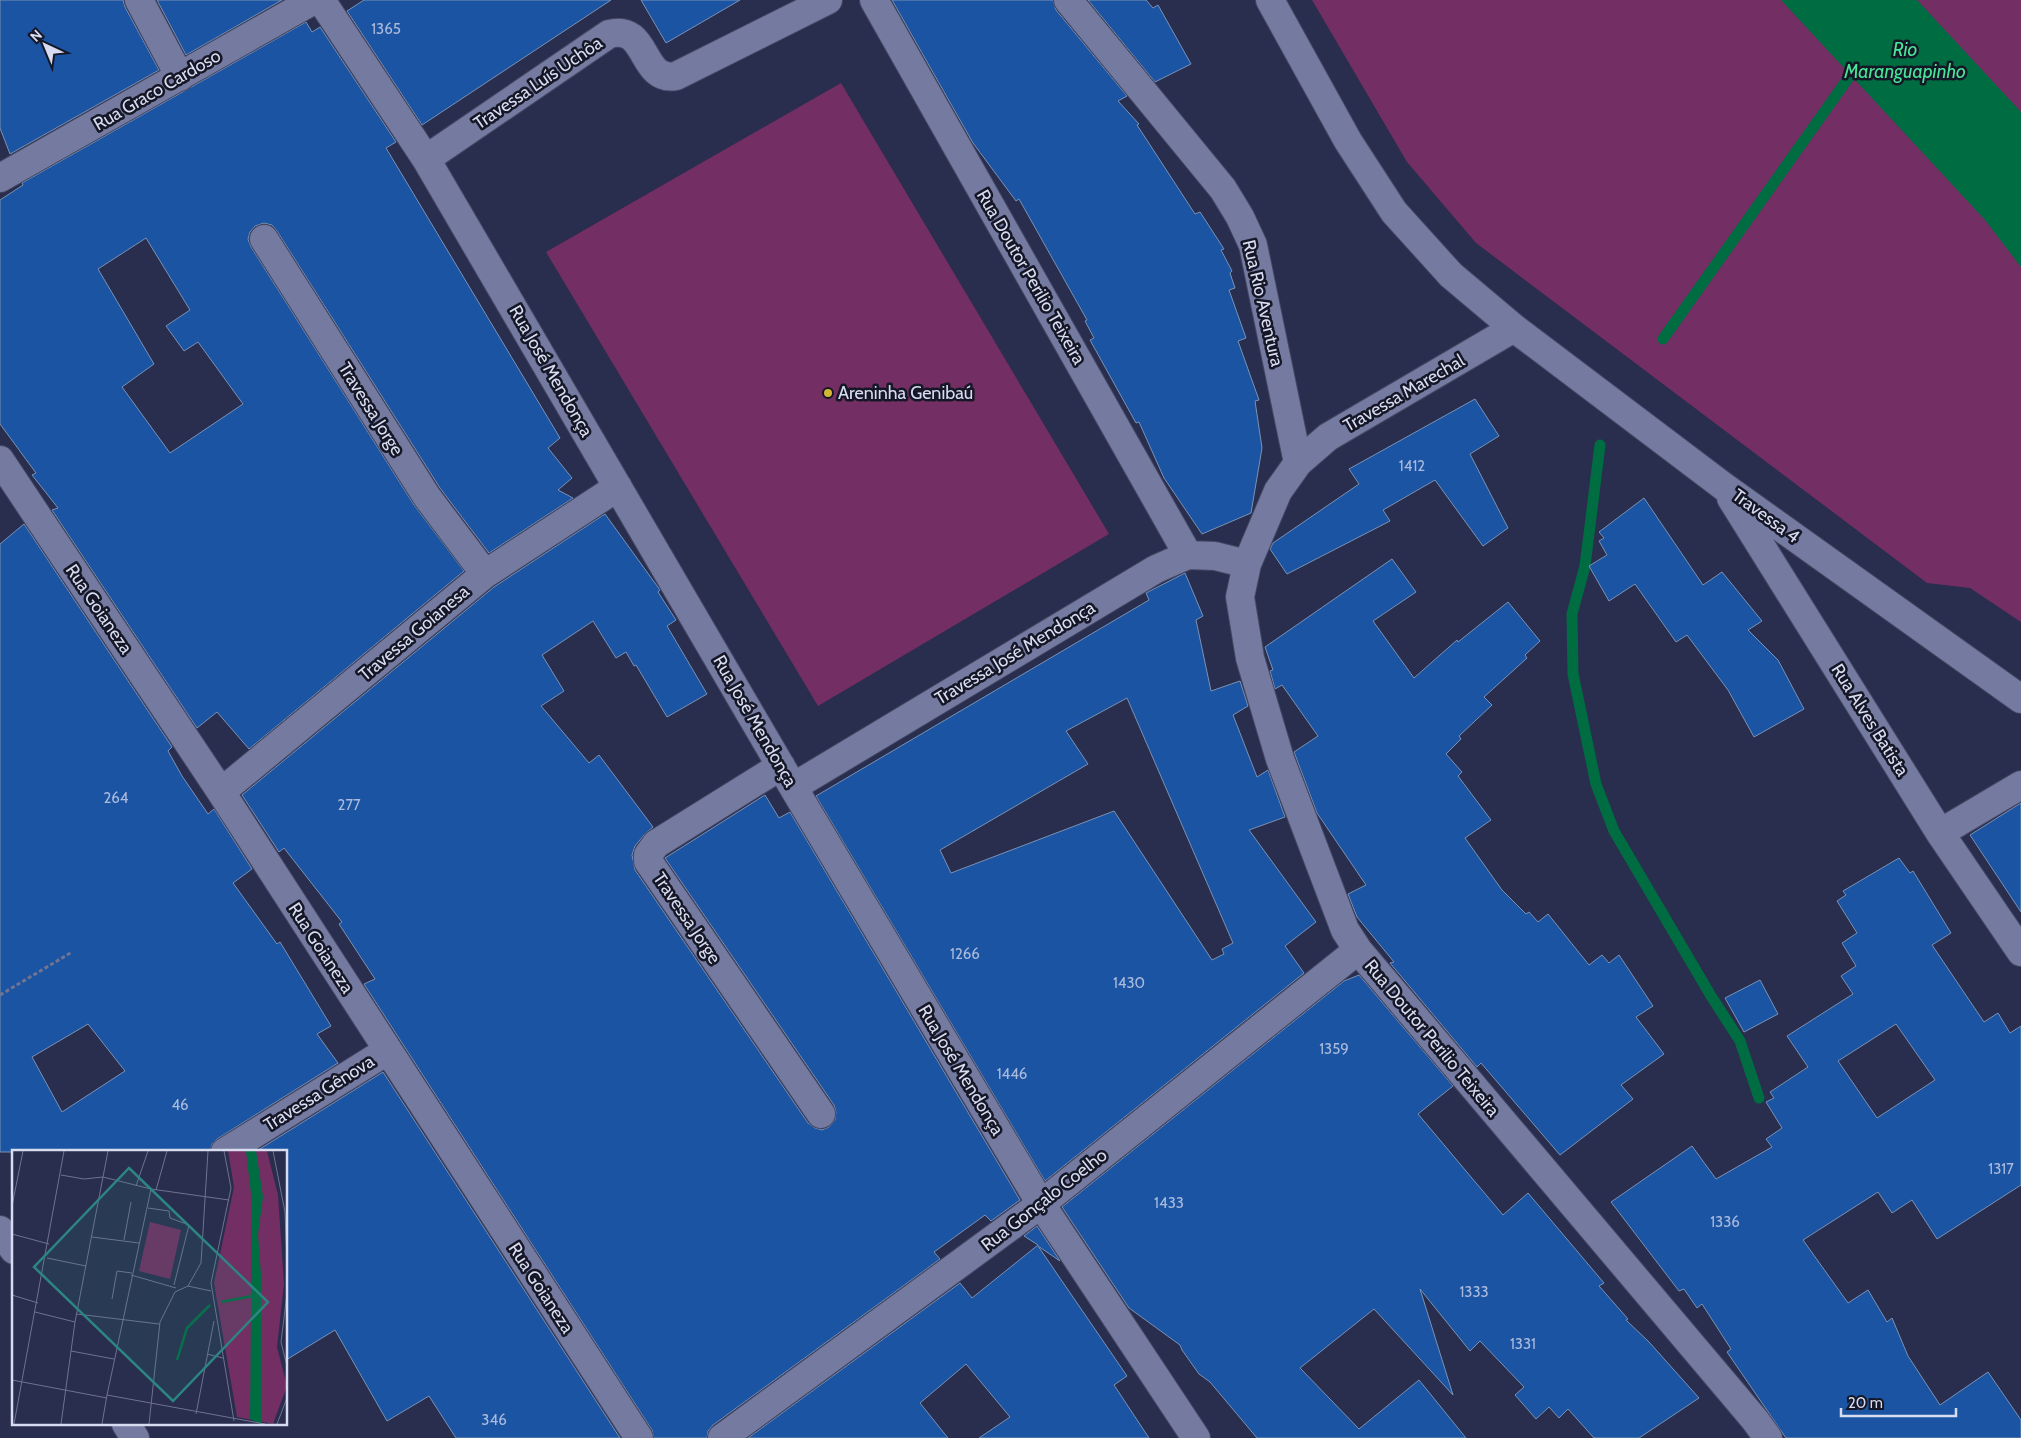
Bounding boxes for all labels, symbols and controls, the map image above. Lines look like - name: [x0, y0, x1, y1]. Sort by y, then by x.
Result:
- north arrow: [20, 20, 70, 70]
- house number: 1365: [371, 20, 401, 38]
- text: N: [26, 26, 46, 46]
- street label: Travessa Luís Uchôa: [470, 32, 607, 134]
- water label: Rio Maranguapinho: [1843, 38, 1966, 83]
- street label: Rua Graco Cardoso: [89, 45, 225, 135]
- street label: Rua Doutor Perilio Teixeira: [972, 186, 1090, 369]
- street label: Rua Rio Aventura: [1238, 238, 1288, 369]
- street label: Rua José Mendonça: [504, 301, 598, 441]
- street label: Travessa Marechal: [1340, 349, 1469, 437]
- street label: Travessa Jorge: [334, 358, 408, 460]
- place label: Areninha Genibaú: [838, 382, 973, 404]
- marker: Areninha Genibaú: [822, 387, 834, 399]
- house number: 1412: [1399, 457, 1425, 475]
- street label: Travessa 4: [1728, 484, 1804, 548]
- street label: Rua Goianeza: [61, 560, 137, 658]
- street label: Travessa Goianesa: [354, 580, 474, 685]
- street label: Travessa José Mendonça: [931, 596, 1099, 710]
- street label: Rua José Mendonça: [708, 651, 802, 791]
- street label: Rua Alves Batista: [1827, 660, 1914, 781]
- house number: 264: [103, 789, 129, 807]
- house number: 277: [338, 796, 361, 814]
- street label: Travessa Jorge: [648, 868, 726, 968]
- street label: Rua Goianeza: [284, 899, 359, 998]
- house number: 1266: [950, 945, 980, 963]
- street label: Rua Doutor Perilio Teixeira: [1360, 955, 1504, 1121]
- house number: 1430: [1113, 974, 1145, 992]
- street label: Rua José Mendonça: [913, 1001, 1009, 1139]
- house number: 1359: [1319, 1040, 1349, 1058]
- street label: Travessa Gênova: [260, 1050, 378, 1136]
- house number: 1446: [997, 1065, 1027, 1083]
- house number: 46: [171, 1096, 189, 1114]
- street label: Rua Gonçalo Coelho: [977, 1144, 1111, 1256]
- inset map: [12, 1150, 288, 1426]
- house number: 1317: [1988, 1160, 2014, 1178]
- house number: 1433: [1154, 1194, 1184, 1212]
- house number: 1336: [1710, 1213, 1740, 1231]
- street label: Rua Goianeza: [504, 1239, 579, 1338]
- house number: 1333: [1459, 1283, 1489, 1301]
- house number: 1331: [1510, 1335, 1536, 1353]
- scale bar: [1841, 1386, 1956, 1418]
- text: 20 m: [1848, 1394, 1883, 1412]
- house number: 346: [481, 1411, 507, 1429]

